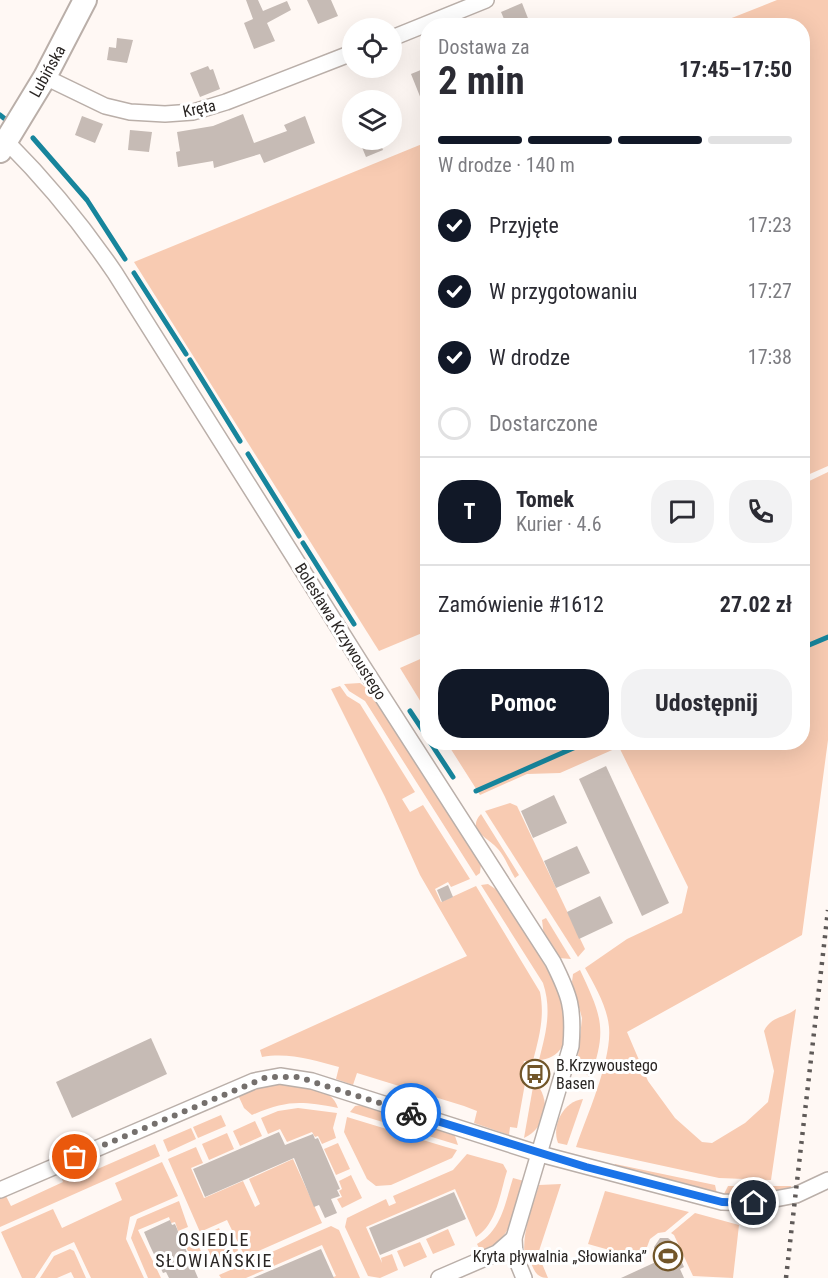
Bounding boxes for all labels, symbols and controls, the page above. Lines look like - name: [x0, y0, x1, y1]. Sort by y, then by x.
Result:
- map controls: [342, 18, 402, 150]
- button: locate: [342, 18, 402, 78]
- text: Dostawa za: [438, 35, 530, 59]
- street label: Lubińska: [25, 42, 69, 101]
- text: 17:45–17:50: [679, 57, 792, 82]
- text: 2 min: [438, 58, 525, 104]
- button: layers: [342, 90, 402, 150]
- street label: Kręta: [181, 96, 217, 121]
- text: W drodze · 140 m: [438, 153, 575, 177]
- icon: check: [438, 209, 471, 242]
- text: Przyjęte: [489, 213, 559, 238]
- text: 17:23: [748, 213, 792, 237]
- icon: check: [438, 275, 471, 308]
- text: W przygotowaniu: [489, 279, 637, 304]
- text: 17:27: [748, 279, 792, 303]
- icon: check: [438, 341, 471, 374]
- text: W drodze: [489, 345, 570, 370]
- text: 17:38: [748, 345, 792, 369]
- text: Dostarczone: [489, 411, 598, 436]
- button: chat: [651, 480, 714, 543]
- button: phone: [729, 480, 792, 543]
- text: Tomek: [516, 487, 574, 512]
- text: T: [464, 499, 475, 524]
- text: Kurier · 4.6: [516, 512, 602, 536]
- street label: Bolesława Krzywoustego: [291, 559, 390, 703]
- text: Zamówienie #1612: [438, 592, 604, 617]
- text: 27.02 zł: [720, 592, 792, 617]
- button: Pomoc: [438, 669, 609, 738]
- button: Udostępnij: [621, 669, 792, 738]
- place label: B.Krzywoustego Basen: [556, 1056, 658, 1093]
- bus stop icon: B.Krzywoustego Basen: [519, 1058, 551, 1090]
- courier: [381, 1083, 441, 1143]
- icon: bike: [395, 1097, 428, 1130]
- pin: [49, 1131, 100, 1182]
- icon: bag: [58, 1140, 91, 1173]
- pin: [728, 1177, 779, 1228]
- icon: home: [737, 1186, 770, 1219]
- district label: OSIEDLE SŁOWIAŃSKIE: [155, 1229, 273, 1271]
- sports icon: Kryta pływalnia „Słowianka”: [652, 1240, 684, 1272]
- place label: Kryta pływalnia „Słowianka”: [473, 1247, 647, 1266]

